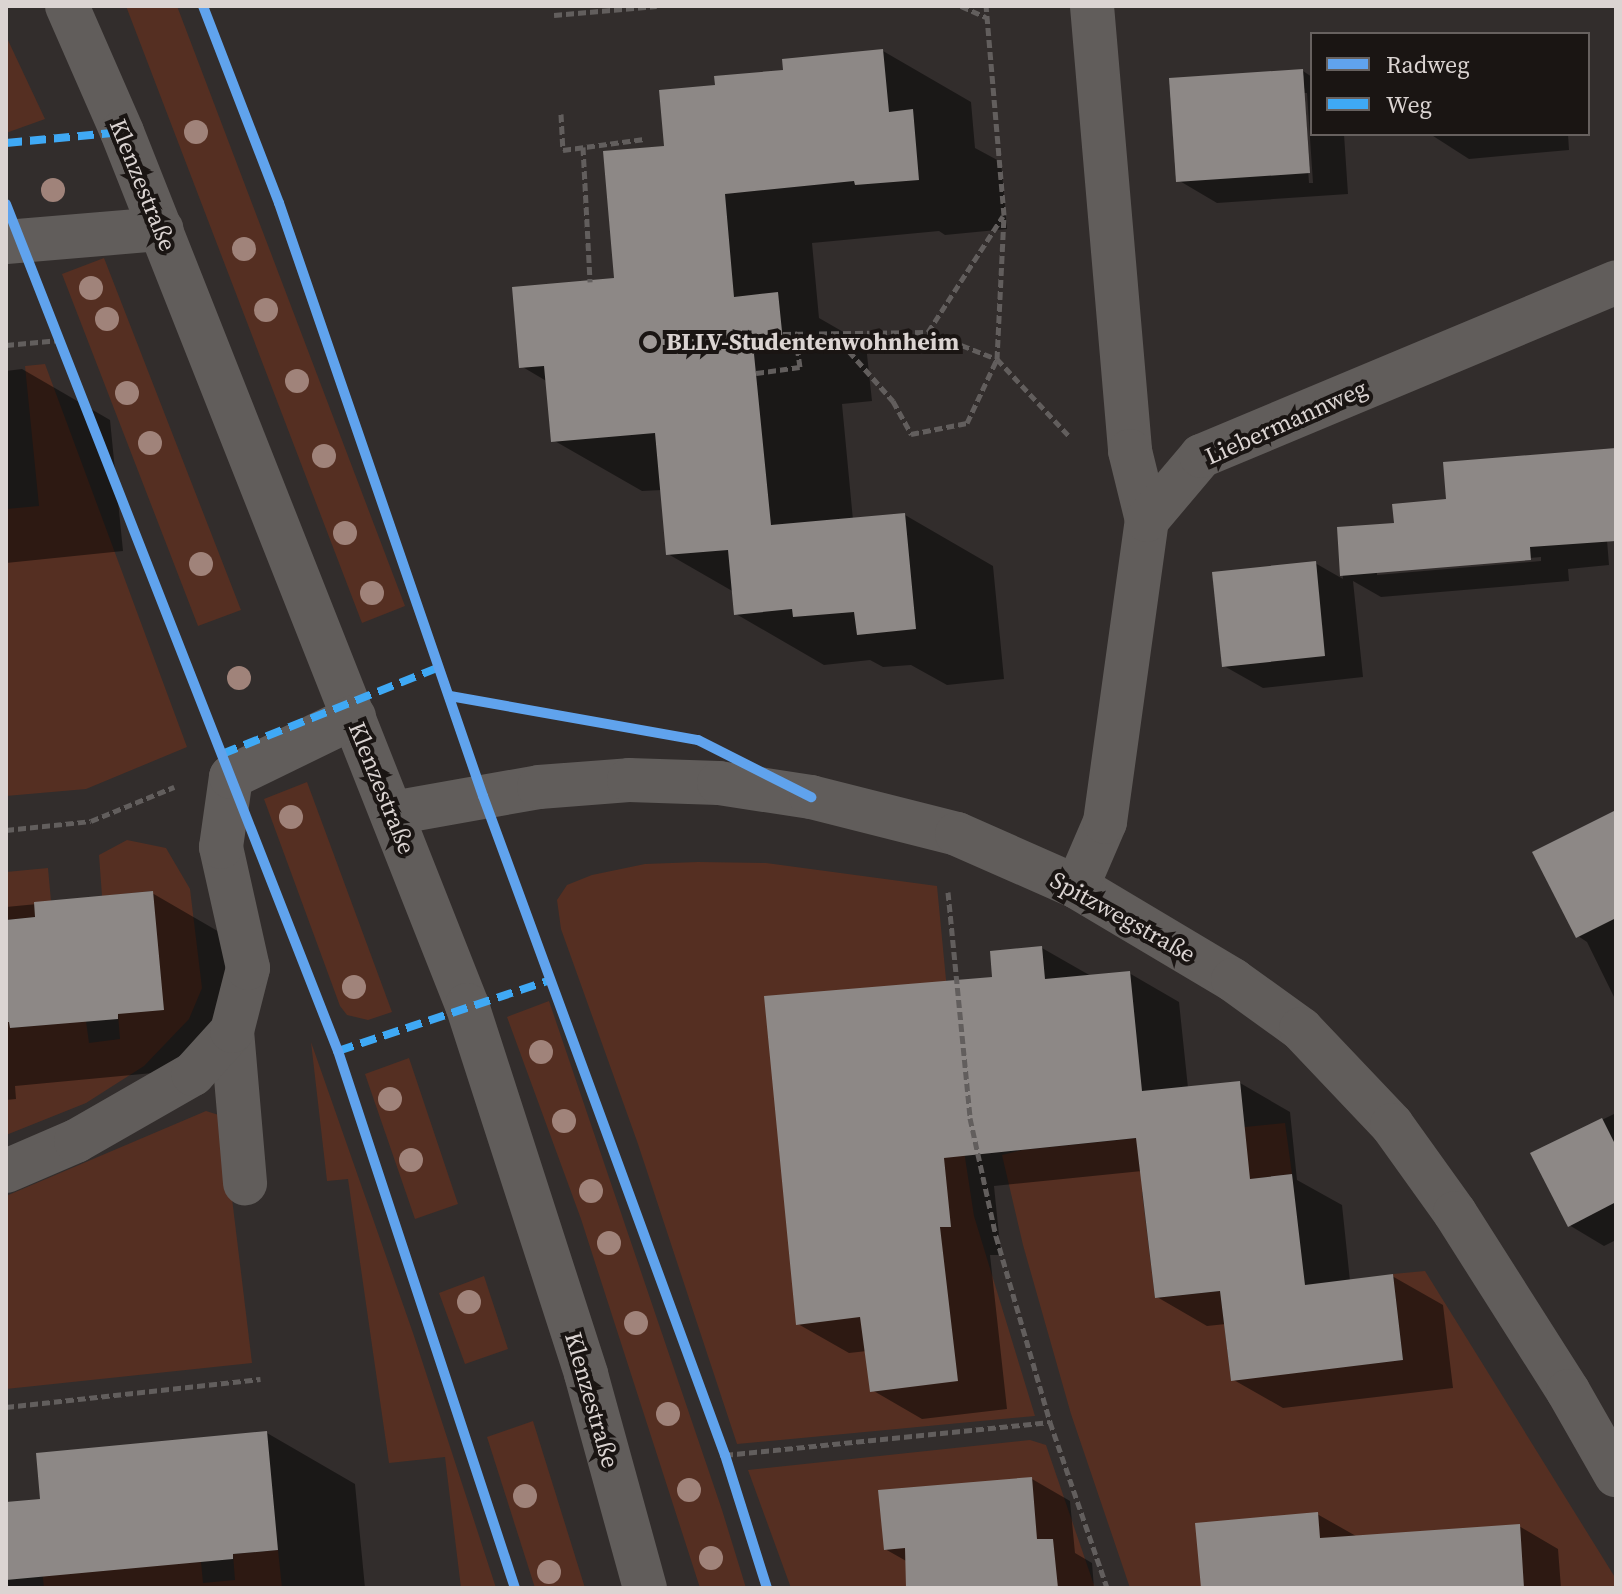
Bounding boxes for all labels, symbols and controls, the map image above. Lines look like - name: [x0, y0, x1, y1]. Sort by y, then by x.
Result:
- legend: [1310, 32, 1590, 136]
- text: Radweg: [1386, 48, 1470, 81]
- text: Weg: [1386, 88, 1432, 121]
- street label: Klenzestraße: [103, 115, 183, 255]
- place label: BLLV-Studentenwohnheim: [666, 328, 959, 356]
- marker: BLLV-Studentenwohnheim: [641, 333, 659, 351]
- street label: Liebermannweg: [1201, 373, 1371, 471]
- street label: Klenzestraße: [342, 718, 422, 858]
- street label: Spitzwegstraße: [1046, 865, 1200, 969]
- street label: Klenzestraße: [559, 1329, 625, 1471]

